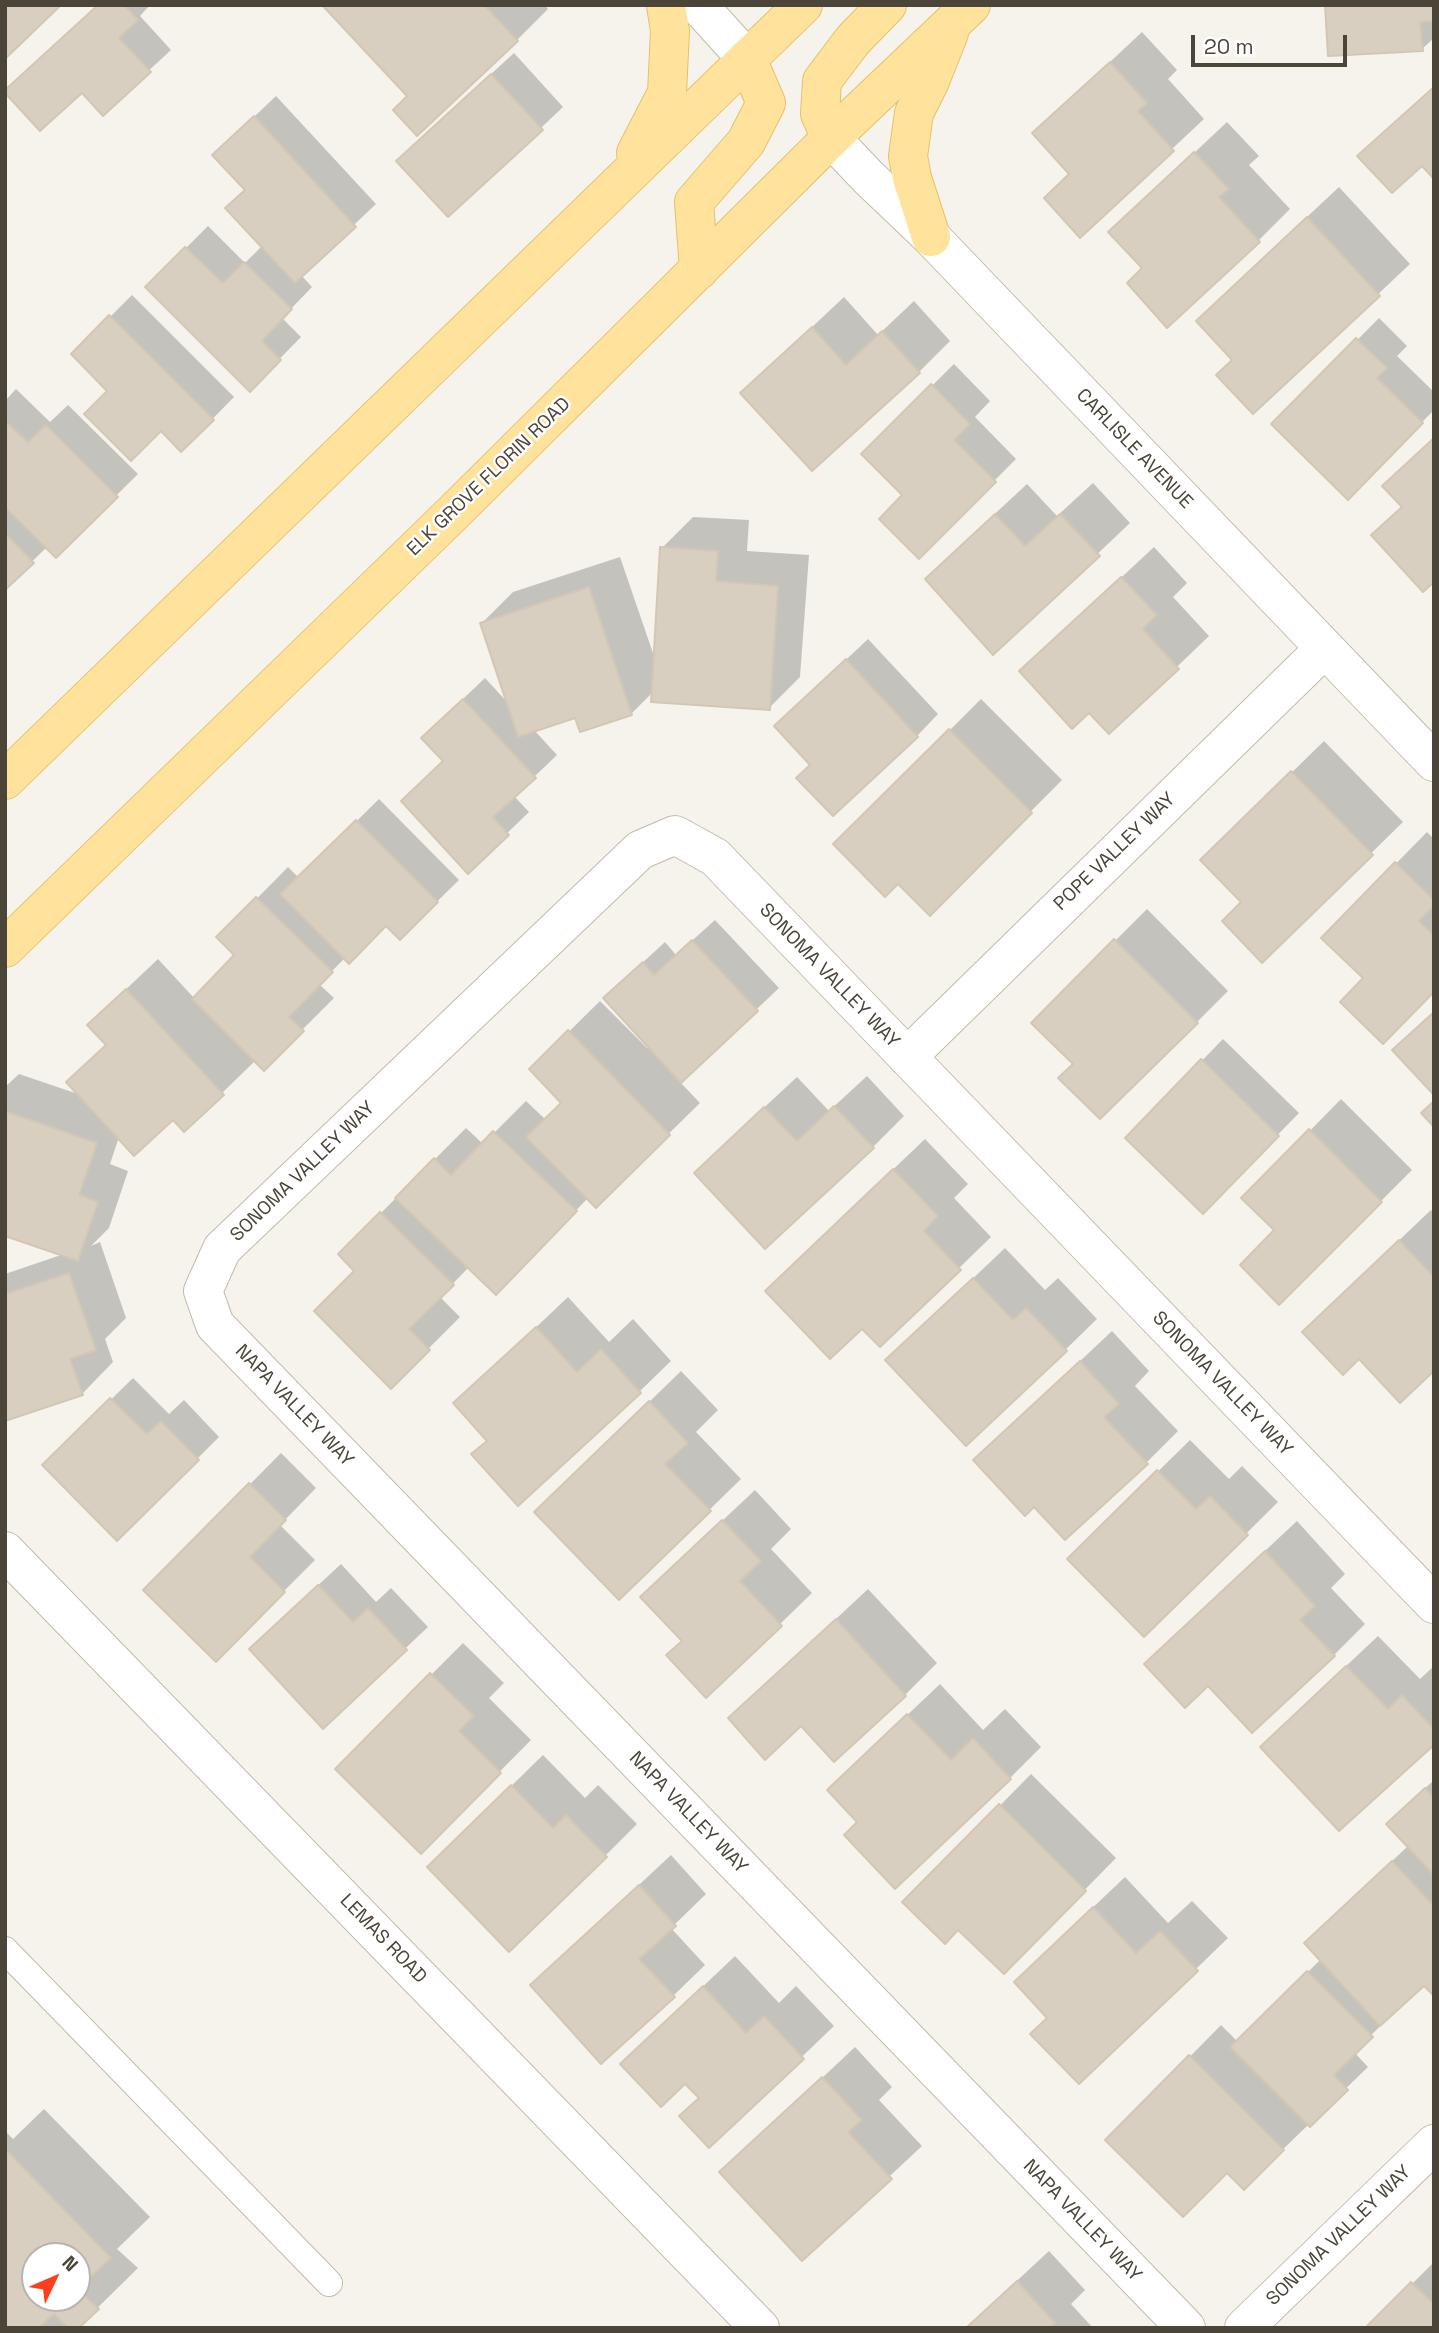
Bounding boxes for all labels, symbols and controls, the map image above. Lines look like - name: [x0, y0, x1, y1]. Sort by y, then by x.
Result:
- scale bar: [1194, 21, 1350, 65]
- text: 20 m: [1204, 33, 1254, 60]
- street label: CARLISLE AVENUE: [1071, 384, 1197, 514]
- street label: ELK GROVE FLORIN ROAD: [403, 393, 575, 561]
- street label: POPE VALLEY WAY: [1050, 788, 1180, 916]
- street label: SONOMA VALLEY WAY: [754, 899, 904, 1053]
- street label: SONOMA VALLEY WAY: [226, 1097, 380, 1247]
- street label: SONOMA VALLEY WAY: [1147, 1307, 1297, 1461]
- street label: NAPA VALLEY WAY: [230, 1340, 358, 1472]
- street label: NAPA VALLEY WAY: [624, 1747, 752, 1879]
- street label: LEMAS ROAD: [335, 1890, 431, 1988]
- street label: NAPA VALLEY WAY: [1018, 2155, 1146, 2287]
- street label: SONOMA VALLEY WAY: [1262, 2161, 1416, 2311]
- north arrow: [21, 2242, 91, 2312]
- text: N: [57, 2250, 83, 2277]

